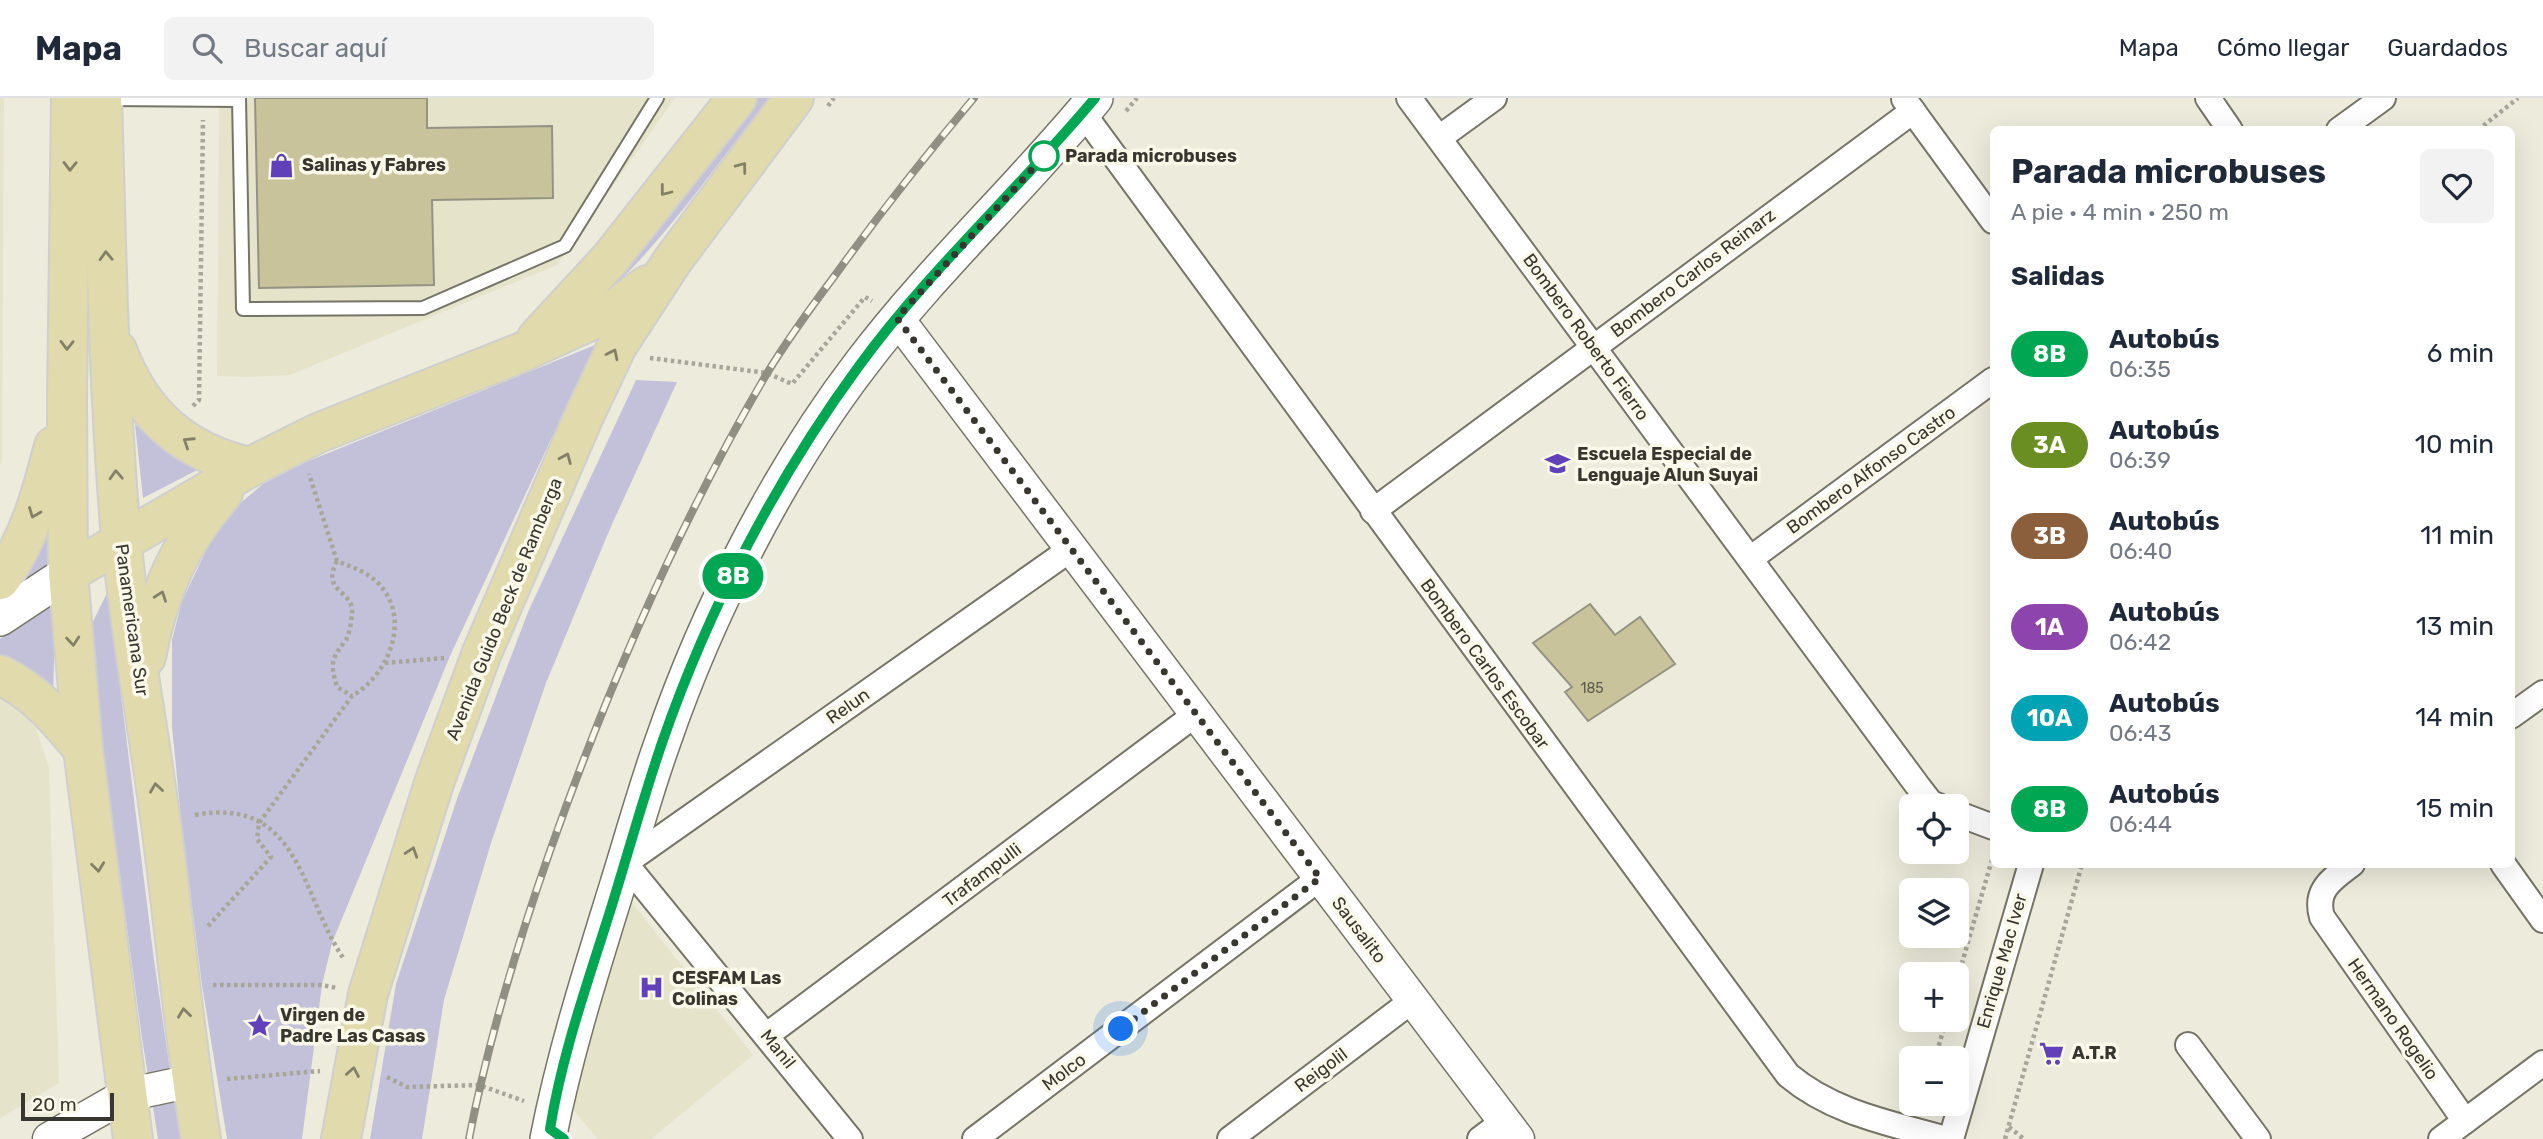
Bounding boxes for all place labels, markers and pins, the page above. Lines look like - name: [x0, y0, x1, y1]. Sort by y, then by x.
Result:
- marker: Parada microbuses: [1029, 141, 1059, 171]
- place label: Parada microbuses: [1065, 145, 1237, 167]
- shop icon: Salinas y Fabres: [268, 151, 296, 179]
- place label: Salinas y Fabres: [302, 154, 446, 176]
- place label: Escuela Especial de Lenguaje Alun Suyai: [1577, 443, 1758, 486]
- school or university icon: Escuela Especial de Lenguaje Alun Suyai: [1543, 450, 1571, 478]
- place label: CESFAM Las Colinas: [672, 967, 781, 1010]
- hospital icon: CESFAM Las Colinas: [638, 974, 666, 1002]
- place label: Virgen de Padre Las Casas: [280, 1004, 426, 1047]
- place icon: Virgen de Padre Las Casas: [246, 1011, 274, 1039]
- supermarket icon: A.T.R: [2038, 1039, 2066, 1067]
- place label: A.T.R: [2072, 1042, 2117, 1064]

